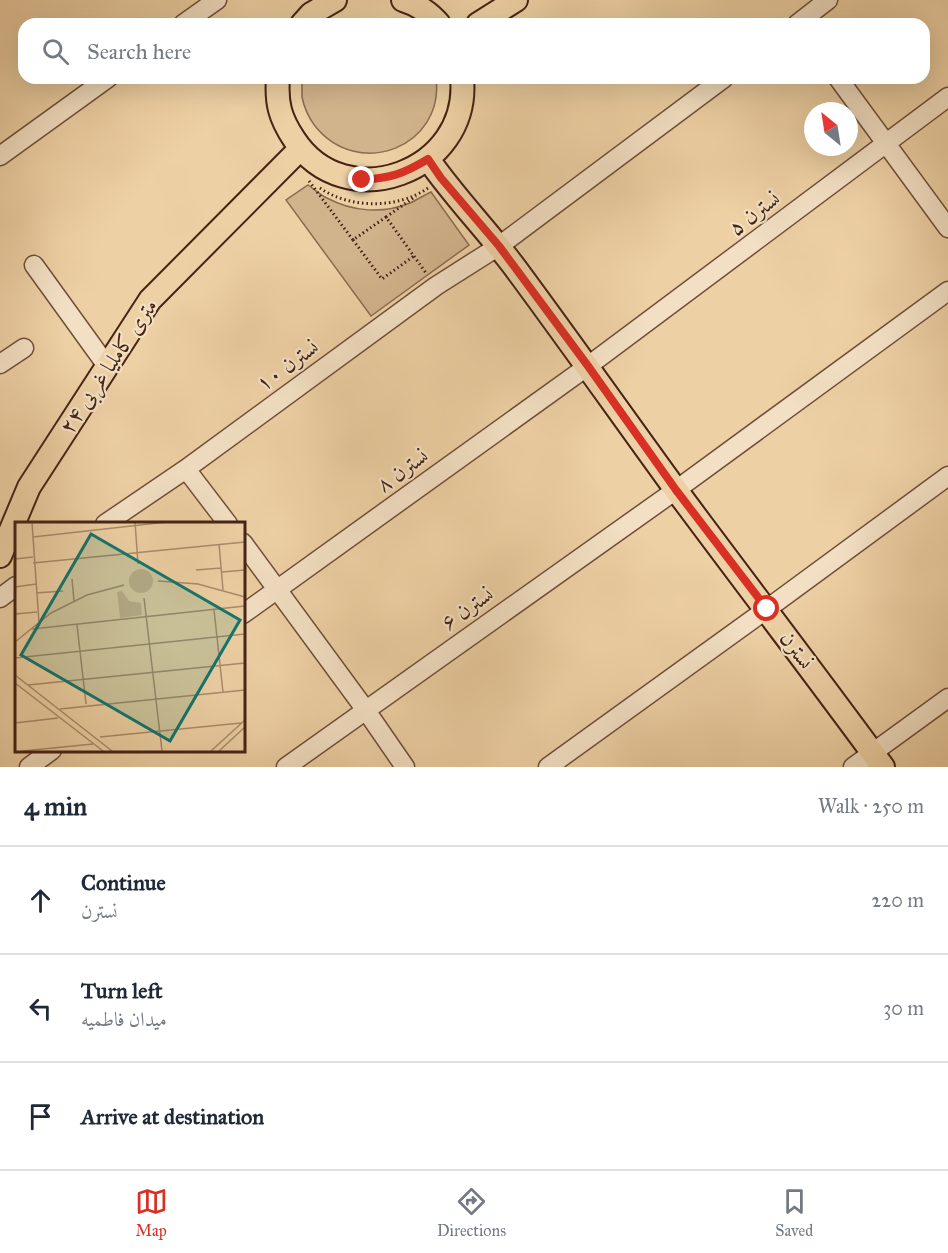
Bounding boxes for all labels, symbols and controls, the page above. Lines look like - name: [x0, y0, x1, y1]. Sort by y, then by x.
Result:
- search box: [18, 18, 930, 84]
- icon: search: [39, 35, 72, 68]
- text: Search here: [87, 38, 191, 65]
- north arrow: [804, 102, 858, 156]
- route end: [348, 166, 374, 192]
- street label: نسترن ۵: [723, 185, 785, 241]
- street label: ۲۴ متری کاملیا غربی: [53, 293, 165, 440]
- street label: نسترن ۱۰: [250, 333, 324, 397]
- street label: نسترن ۸: [371, 442, 433, 498]
- inset map: [15, 522, 244, 752]
- street label: نسترن ۶: [436, 580, 498, 636]
- route start: [753, 595, 779, 621]
- street label: نسترن: [774, 626, 820, 674]
- text: 4 min: [24, 790, 87, 822]
- text: Walk · 250 m: [818, 794, 924, 818]
- text: Continue: [81, 869, 166, 896]
- icon: ahead: [24, 884, 57, 917]
- text: 220 m: [872, 888, 924, 912]
- text: نسترن: [81, 899, 118, 923]
- text: Turn left: [81, 977, 163, 1004]
- icon: left: [24, 992, 57, 1025]
- text: 30 m: [883, 996, 924, 1020]
- text: میدان فاطمیه: [81, 1007, 167, 1031]
- icon: arrive: [24, 1100, 57, 1133]
- text: Arrive at destination: [81, 1103, 264, 1130]
- tab: Map: [135, 1185, 168, 1240]
- tab: Directions: [437, 1185, 506, 1240]
- tab: Saved: [775, 1185, 813, 1240]

